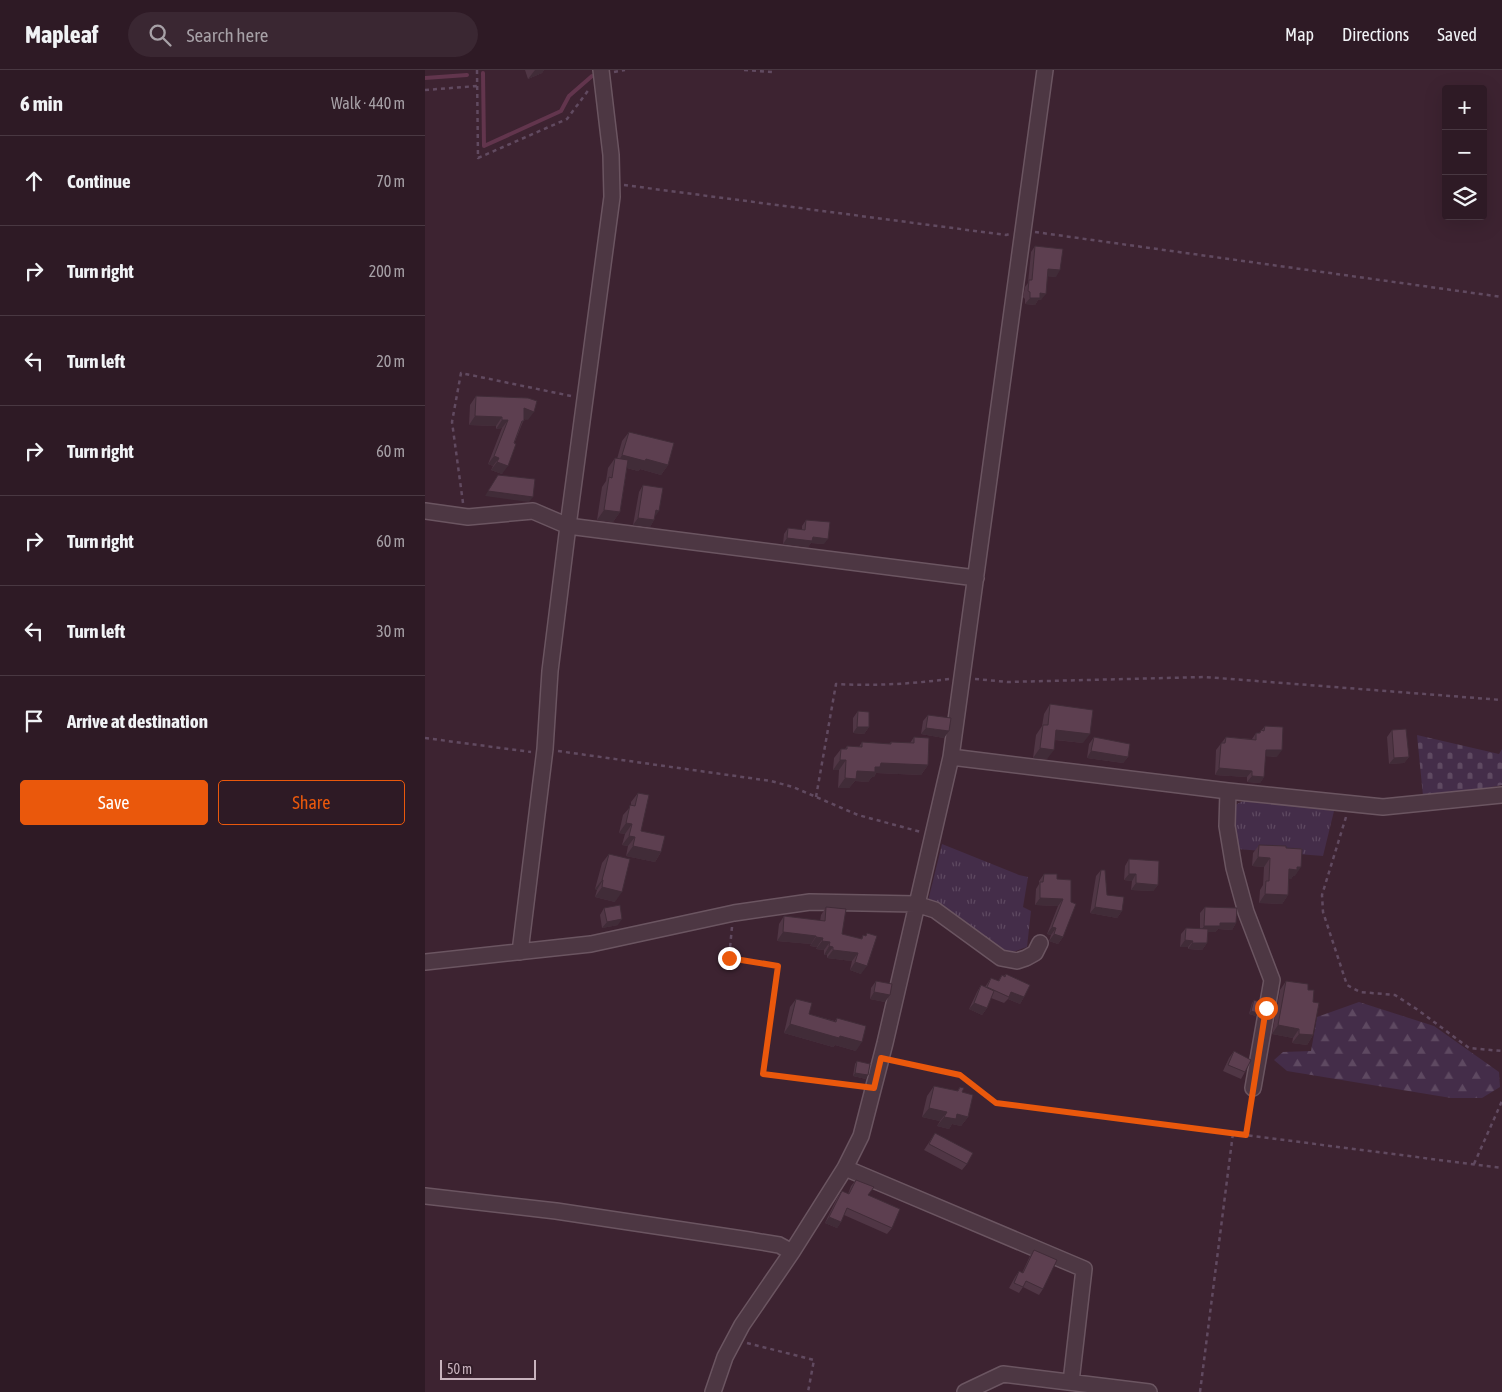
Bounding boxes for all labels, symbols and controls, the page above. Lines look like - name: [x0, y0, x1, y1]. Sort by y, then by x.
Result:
- search box: [128, 12, 478, 57]
- text: Mapleaf: [25, 21, 98, 48]
- icon: search: [146, 21, 174, 49]
- text: Search here: [186, 24, 268, 46]
- text: Map: [1285, 24, 1314, 45]
- text: Directions: [1342, 24, 1409, 45]
- text: Saved: [1437, 24, 1477, 45]
- map controls: [1442, 85, 1487, 220]
- button: +: [1442, 85, 1487, 130]
- text: 6 min: [20, 91, 63, 115]
- text: Walk · 440 m: [331, 94, 405, 112]
- button: −: [1442, 130, 1487, 175]
- icon: ahead: [20, 167, 48, 195]
- text: Continue: [67, 170, 131, 192]
- text: 70 m: [376, 172, 405, 190]
- button: layers: [1442, 175, 1487, 220]
- icon: right: [20, 257, 48, 285]
- text: Turn right: [67, 260, 134, 282]
- text: 200 m: [369, 262, 405, 280]
- icon: left: [20, 347, 48, 375]
- text: Turn left: [67, 350, 125, 372]
- text: 20 m: [376, 352, 405, 370]
- icon: right: [20, 437, 48, 465]
- text: Turn right: [67, 440, 134, 462]
- text: 60 m: [376, 442, 405, 460]
- icon: right: [20, 527, 48, 555]
- text: Turn right: [67, 530, 134, 552]
- text: 60 m: [376, 532, 405, 550]
- icon: left: [20, 617, 48, 645]
- text: Turn left: [67, 620, 125, 642]
- text: 30 m: [376, 622, 405, 640]
- icon: arrive: [20, 707, 48, 735]
- text: Arrive at destination: [67, 710, 208, 732]
- button: Save: [20, 780, 208, 825]
- button: Share: [218, 780, 405, 825]
- route end: [718, 947, 741, 970]
- route start: [1255, 997, 1278, 1020]
- scale bar: [440, 1357, 536, 1380]
- text: 50 m: [447, 1361, 472, 1377]

